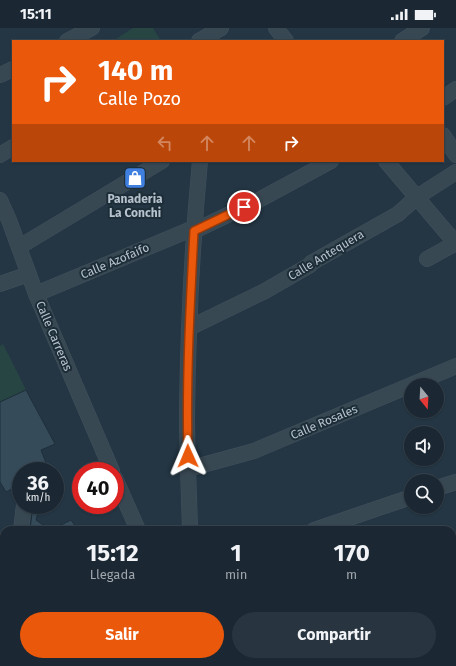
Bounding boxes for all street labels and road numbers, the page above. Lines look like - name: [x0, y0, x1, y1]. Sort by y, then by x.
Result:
- street label: Calle Antequera: [286, 227, 366, 283]
- street label: Calle Azofaifo: [79, 240, 151, 282]
- street label: Calle Carreras: [33, 299, 75, 373]
- street label: Calle Rosales: [288, 401, 360, 442]

